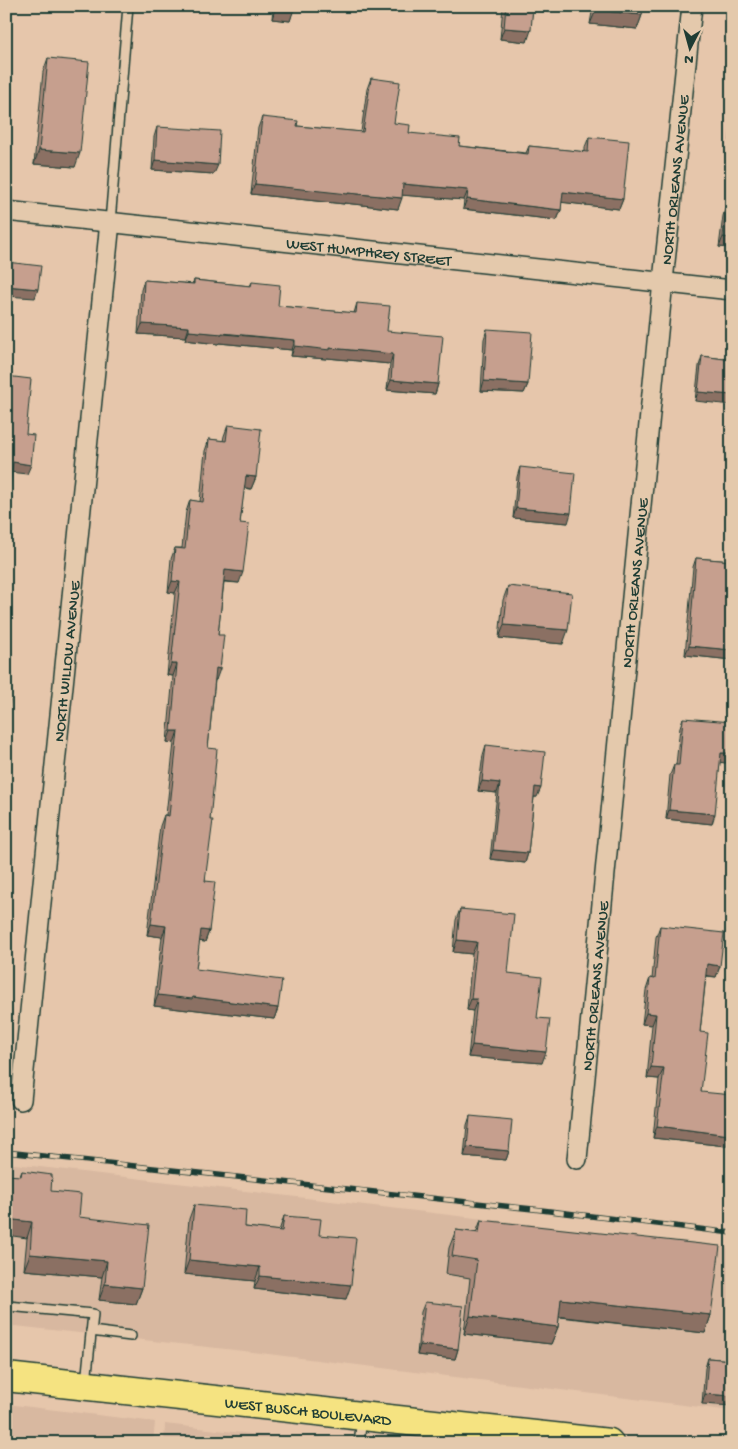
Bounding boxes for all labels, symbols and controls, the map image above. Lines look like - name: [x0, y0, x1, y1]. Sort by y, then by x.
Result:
- north arrow: [666, 22, 716, 72]
- text: N: [683, 50, 694, 67]
- street label: NORTH ORLEANS AVENUE: [659, 93, 696, 266]
- street label: WEST HUMPHREY STREET: [285, 236, 453, 272]
- street label: NORTH ORLEANS AVENUE: [619, 496, 655, 669]
- street label: NORTH WILLOW AVENUE: [51, 579, 87, 743]
- street label: NORTH ORLEANS AVENUE: [580, 899, 615, 1072]
- street label: WEST BUSCH BOULEVARD: [224, 1395, 393, 1432]

